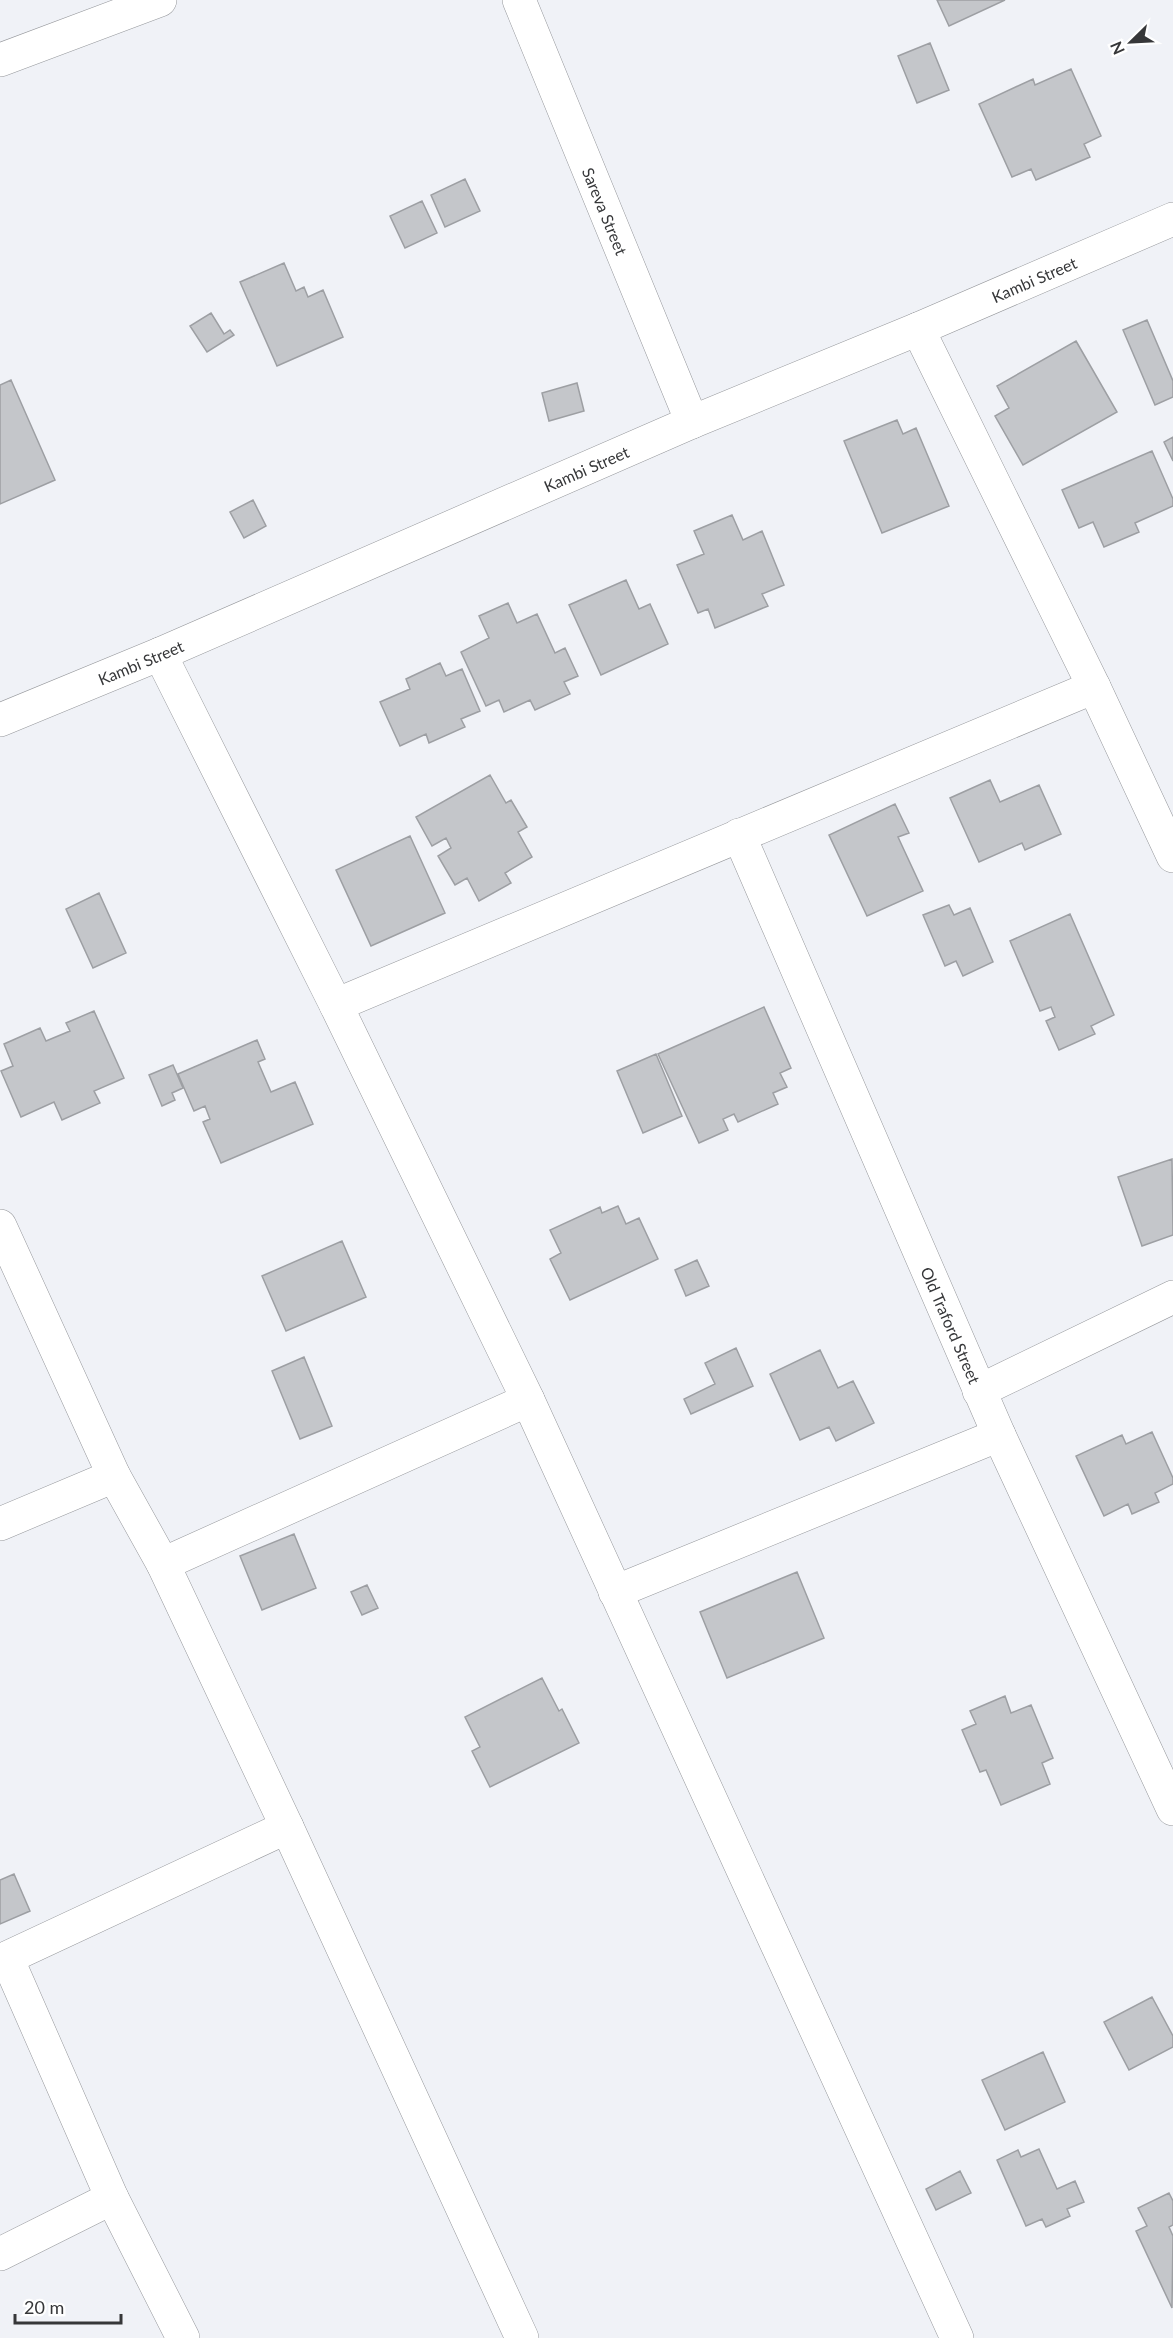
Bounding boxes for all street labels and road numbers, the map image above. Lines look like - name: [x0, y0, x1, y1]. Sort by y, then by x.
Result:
- street label: Sareva Street: [579, 164, 632, 258]
- street label: Kambi Street: [988, 252, 1080, 306]
- street label: Kambi Street: [541, 441, 632, 495]
- street label: Kambi Street: [95, 635, 186, 688]
- street label: Old Traford Street: [918, 1264, 985, 1387]

